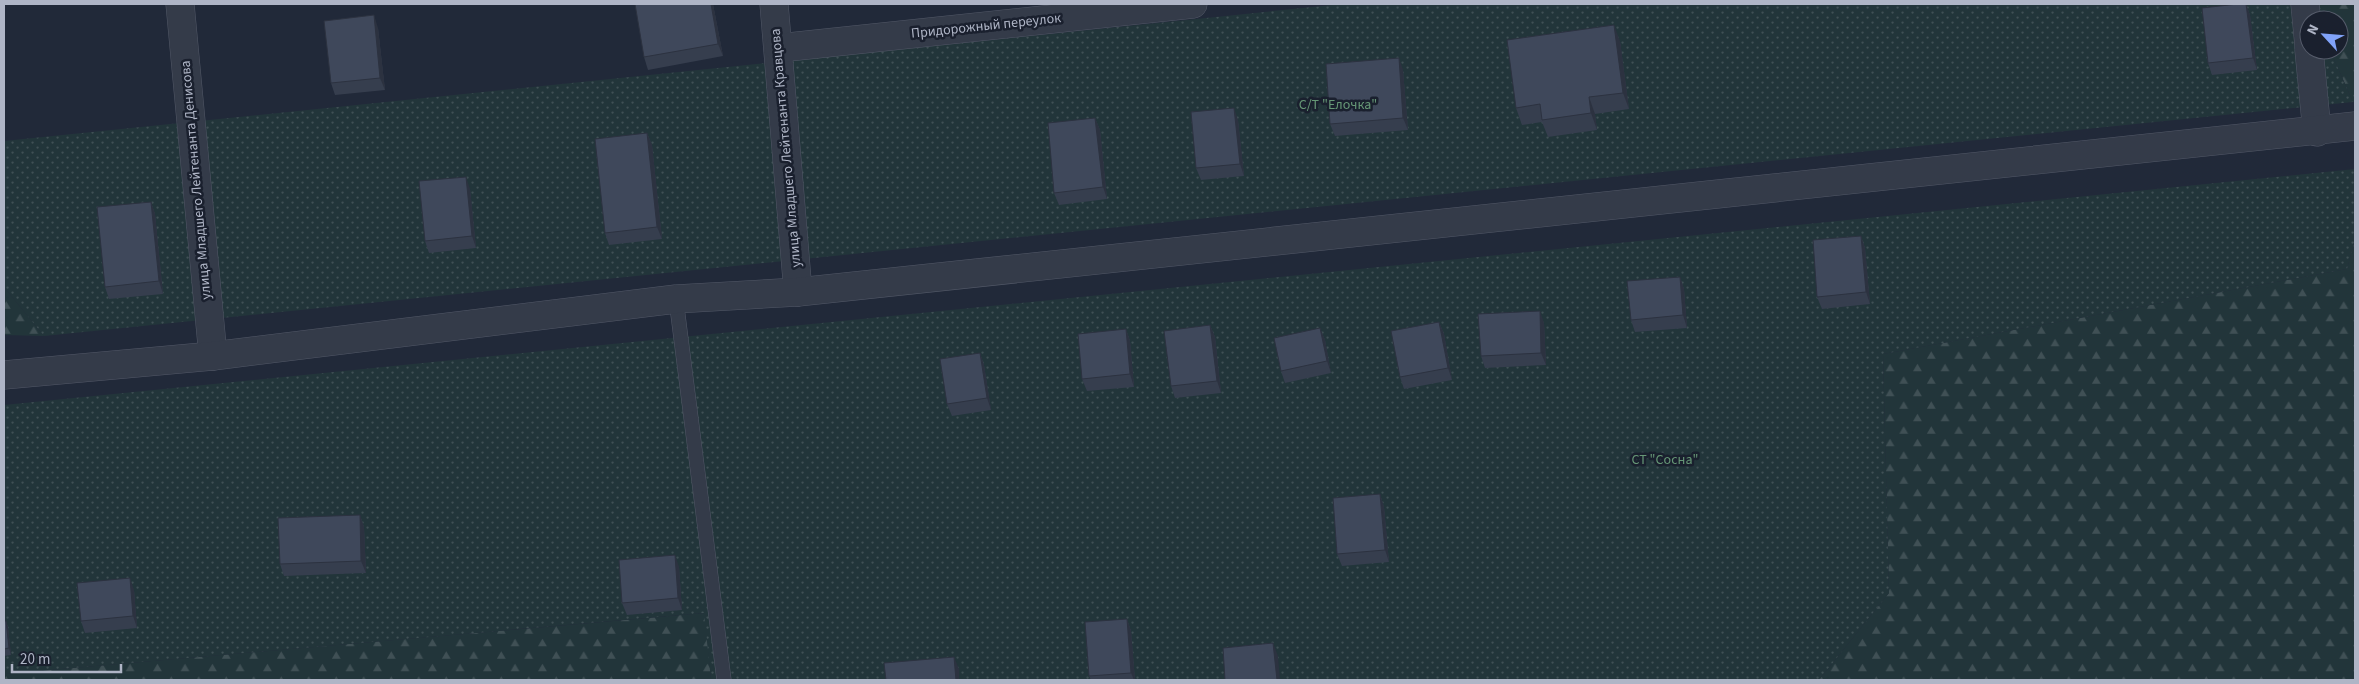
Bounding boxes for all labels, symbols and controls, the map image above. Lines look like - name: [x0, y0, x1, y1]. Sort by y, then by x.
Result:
- street label: Придорожный переулок: [910, 8, 1062, 44]
- north arrow: [2299, 10, 2349, 60]
- text: N: [2302, 21, 2324, 38]
- street label: улица Младшего Лейтенанта Кравцова: [766, 28, 806, 268]
- street label: улица Младшего Лейтенанта Денисова: [176, 60, 216, 300]
- park label: С/Т "Елочка": [1299, 95, 1377, 115]
- park label: СТ "Сосна": [1632, 450, 1698, 470]
- scale bar: [12, 642, 121, 674]
- text: 20 m: [20, 649, 50, 670]

